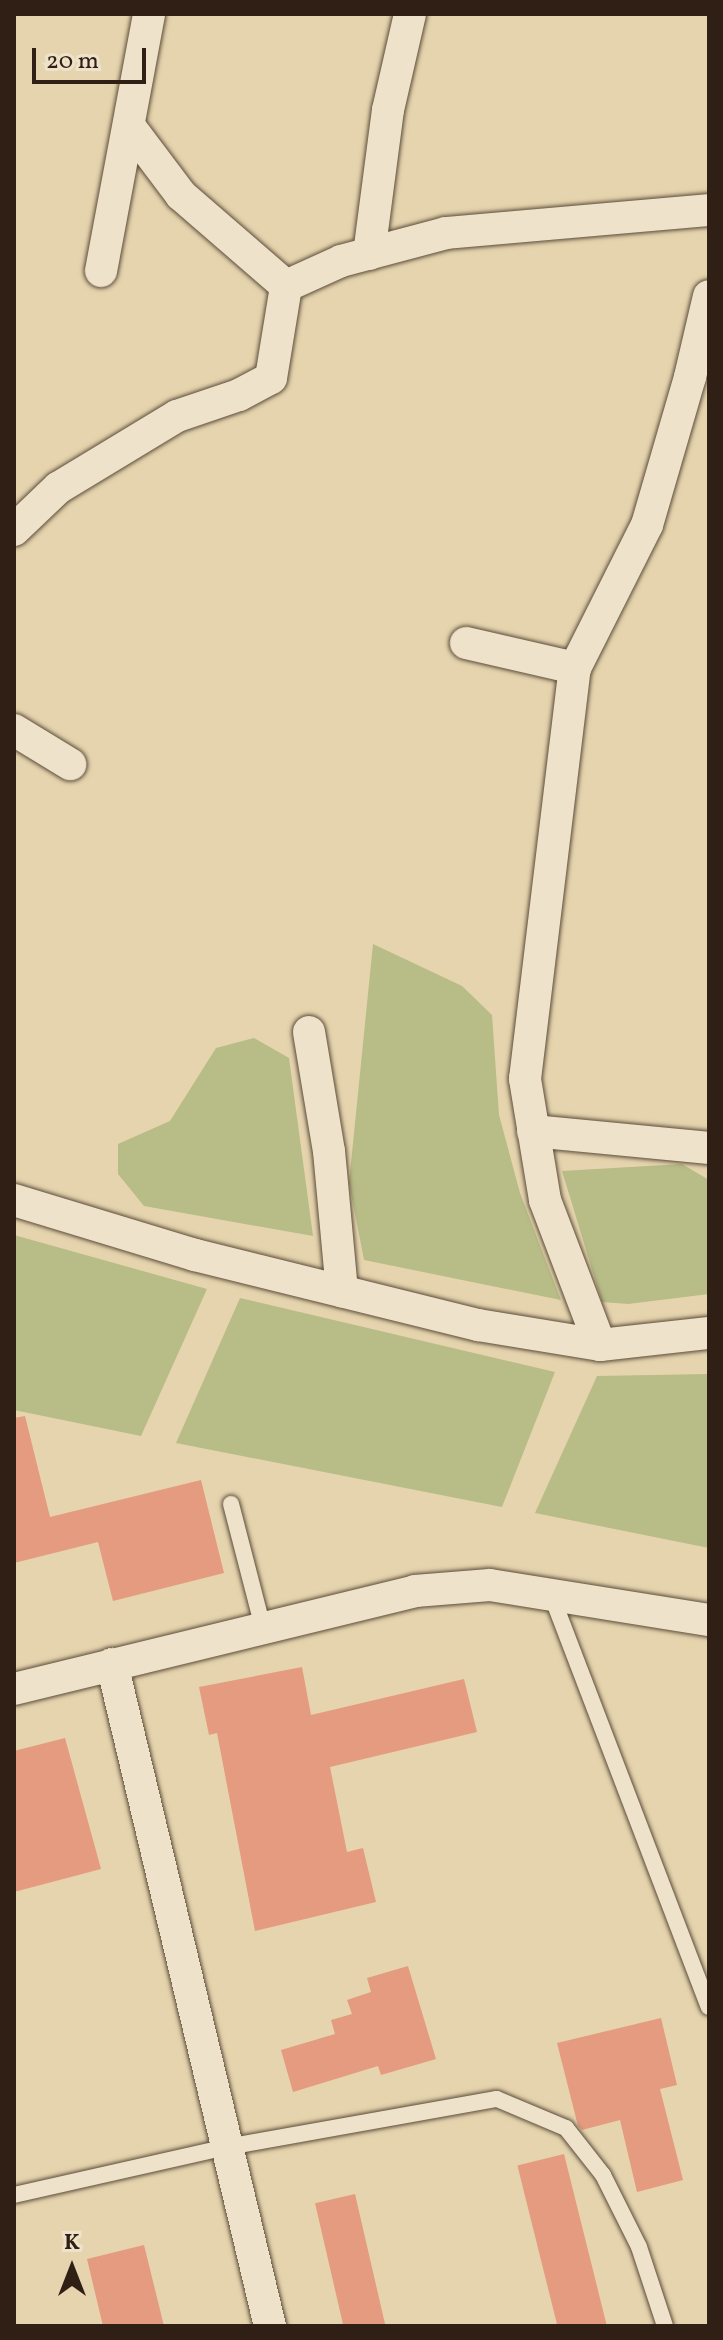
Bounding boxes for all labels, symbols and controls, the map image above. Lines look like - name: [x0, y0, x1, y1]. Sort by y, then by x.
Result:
- scale bar: [36, 32, 150, 82]
- text: 20 m: [46, 45, 99, 79]
- north arrow: [32, 2228, 112, 2308]
- text: K: [64, 2228, 80, 2259]

